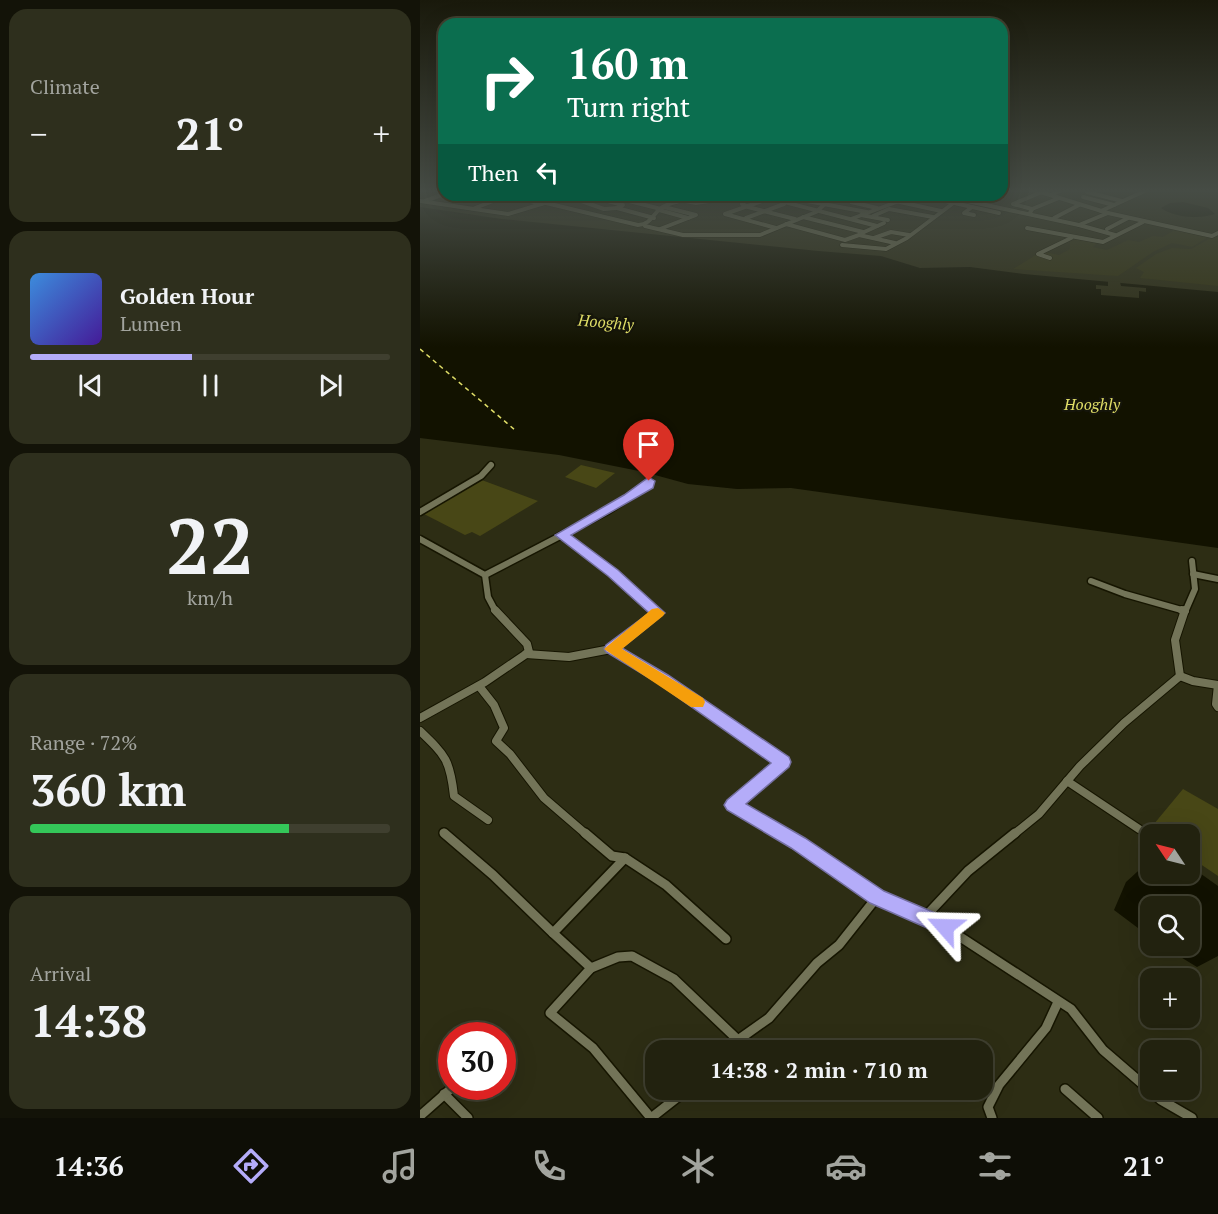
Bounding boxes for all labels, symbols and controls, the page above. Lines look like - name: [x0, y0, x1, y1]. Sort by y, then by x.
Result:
- text: 160 m: [567, 35, 688, 91]
- icon: right: [468, 42, 546, 120]
- text: Climate: [30, 73, 100, 100]
- text: Turn right: [567, 89, 690, 125]
- text: 21°: [175, 103, 245, 163]
- text: −: [30, 112, 48, 155]
- text: +: [372, 112, 390, 155]
- icon: left: [531, 156, 564, 189]
- text: Then: [468, 158, 519, 187]
- text: Golden Hour: [120, 281, 254, 310]
- water label: Hooghly: [576, 309, 636, 335]
- text: Lumen: [120, 310, 182, 337]
- icon: previous: [74, 369, 107, 402]
- icon: pause: [194, 369, 227, 402]
- icon: next: [314, 369, 347, 402]
- water label: Hooghly: [1063, 393, 1121, 415]
- pin: [623, 419, 674, 481]
- icon: arrive: [632, 428, 665, 461]
- text: 22: [166, 493, 254, 596]
- text: km/h: [187, 584, 233, 611]
- text: Range · 72%: [30, 729, 137, 756]
- text: 360 km: [30, 759, 186, 819]
- north arrow: [1140, 824, 1200, 884]
- map controls: [1140, 824, 1200, 1100]
- position arrow: [913, 895, 977, 959]
- button: search: [1140, 896, 1200, 956]
- text: Arrival: [30, 960, 91, 987]
- button: +: [1140, 968, 1200, 1028]
- text: 14:38: [30, 990, 147, 1050]
- speed limit sign: 30: [438, 1022, 516, 1100]
- button: −: [1140, 1040, 1200, 1100]
- text: 14:38 · 2 min · 710 m: [710, 1055, 928, 1084]
- icon: directions: [230, 1145, 272, 1187]
- icon: music: [379, 1145, 421, 1187]
- icon: phone: [528, 1145, 570, 1187]
- icon: climate: [677, 1145, 719, 1187]
- icon: car: [825, 1145, 867, 1187]
- icon: filters: [974, 1145, 1016, 1187]
- text: 14:36: [53, 1148, 124, 1184]
- text: 21°: [1123, 1148, 1165, 1184]

